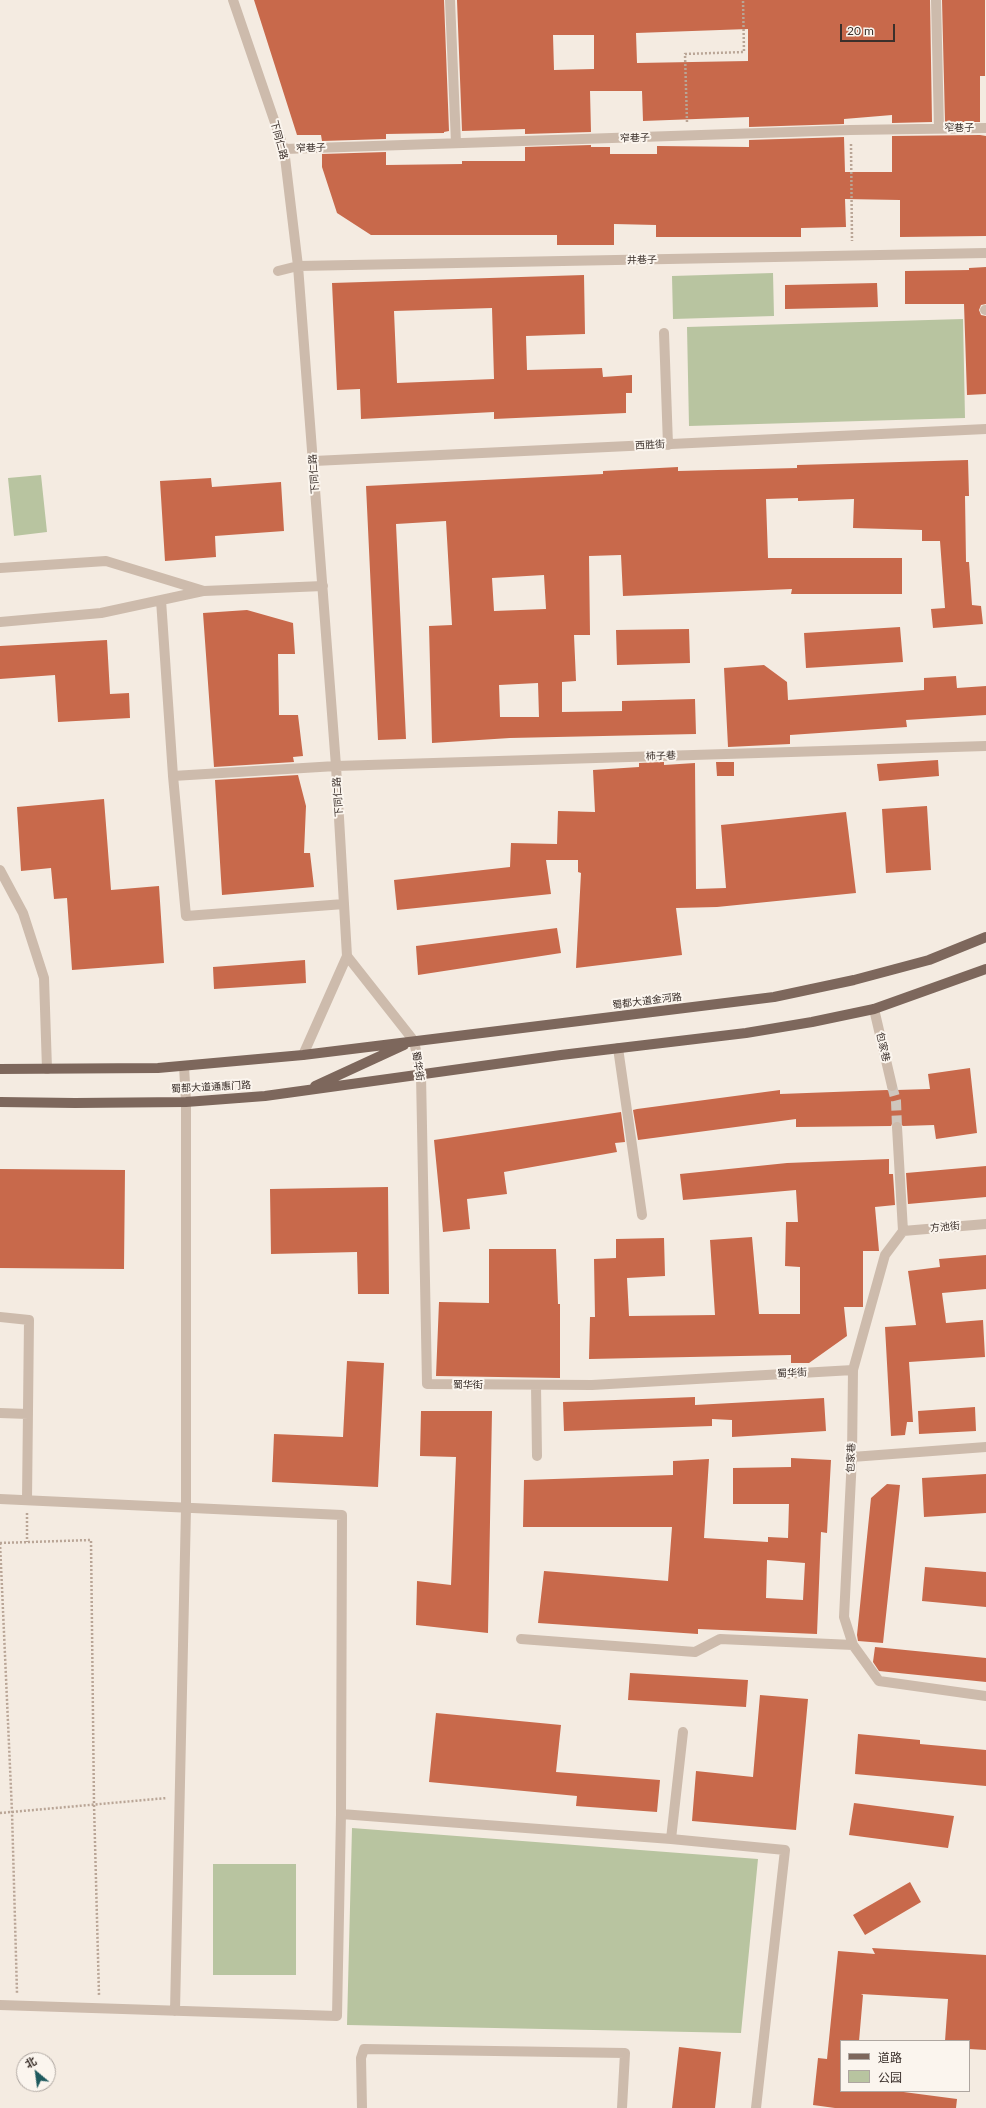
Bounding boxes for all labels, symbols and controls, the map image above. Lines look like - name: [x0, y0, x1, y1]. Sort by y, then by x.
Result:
- scale bar: [842, 16, 897, 42]
- text: 20 m: [847, 23, 874, 38]
- street label: 下同仁路: [268, 119, 290, 161]
- street label: 窄巷子: [944, 122, 974, 134]
- street label: 窄巷子: [620, 131, 650, 145]
- street label: 窄巷子: [296, 141, 326, 155]
- street label: 井巷子: [627, 254, 657, 266]
- street label: 西胜街: [635, 438, 665, 452]
- street label: 下同仁路: [307, 454, 321, 494]
- street label: 柿子巷: [646, 749, 676, 763]
- street label: 下同仁路: [331, 777, 345, 817]
- street label: 蜀都大道金河路: [612, 991, 682, 1011]
- street label: 包家巷: [874, 1031, 892, 1063]
- street label: 蜀华街: [410, 1050, 426, 1082]
- street label: 蜀都大道通惠门路: [171, 1079, 251, 1095]
- street label: 方池街: [930, 1220, 960, 1234]
- street label: 蜀华街: [777, 1366, 807, 1380]
- street label: 蜀华街: [453, 1379, 483, 1391]
- street label: 包家巷: [844, 1443, 858, 1473]
- legend: [840, 2040, 970, 2092]
- text: 道路: [878, 2050, 902, 2065]
- north arrow: [16, 2052, 56, 2092]
- text: 北: [22, 2054, 38, 2070]
- text: 公园: [878, 2070, 902, 2085]

